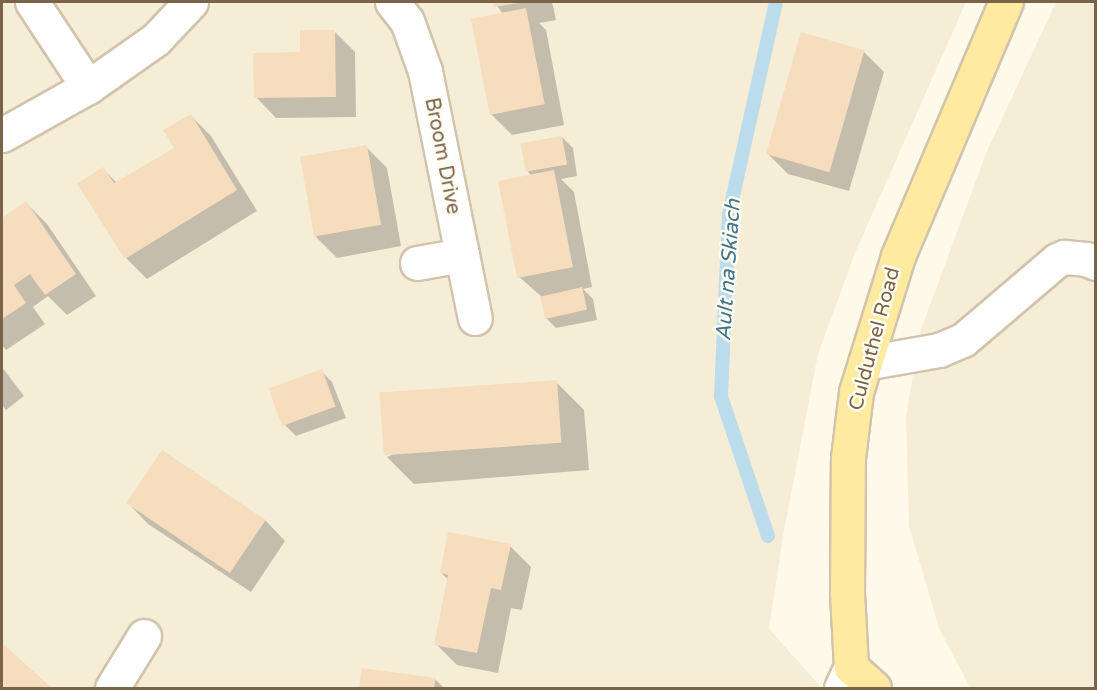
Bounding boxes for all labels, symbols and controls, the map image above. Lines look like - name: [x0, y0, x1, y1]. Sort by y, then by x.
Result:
- street label: Broom Drive: [419, 96, 465, 216]
- water label: Ault na Skiach: [711, 198, 747, 342]
- street label: Culduthel Road: [844, 265, 906, 413]

